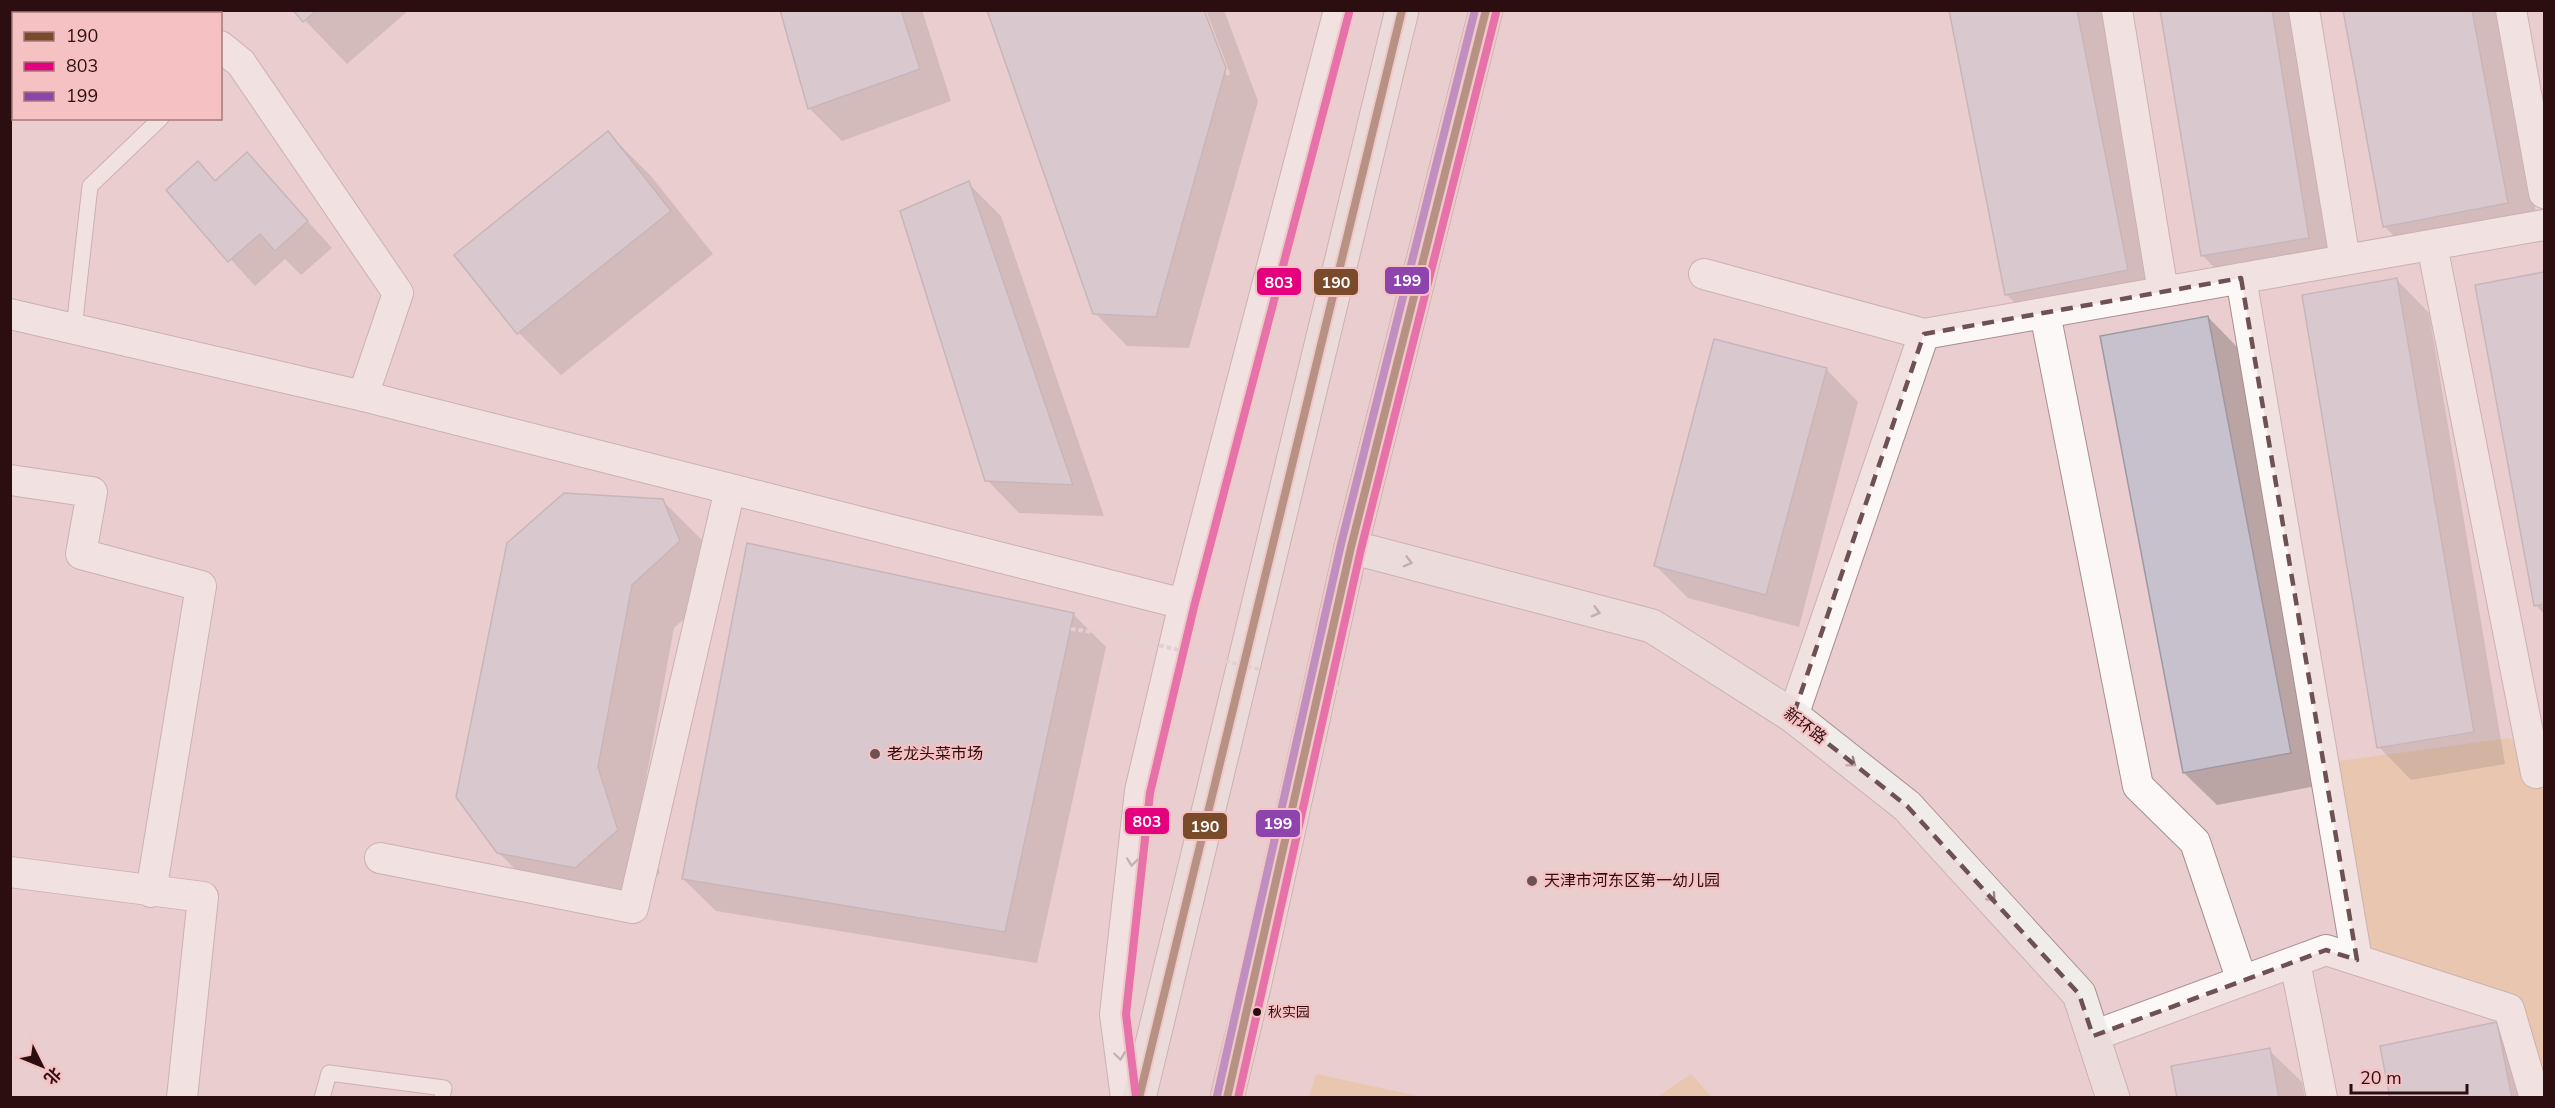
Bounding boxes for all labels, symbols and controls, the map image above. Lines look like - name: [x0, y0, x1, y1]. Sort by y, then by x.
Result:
- legend: [12, 12, 222, 120]
- text: 190: [66, 24, 98, 48]
- text: 803: [66, 54, 98, 78]
- text: 199: [66, 84, 98, 108]
- line badge: 199: [1384, 266, 1430, 295]
- line badge: 803: [1256, 267, 1302, 296]
- line badge: 190: [1313, 268, 1359, 296]
- text: 199: [1393, 270, 1421, 292]
- text: 803: [1265, 272, 1293, 294]
- text: 190: [1322, 272, 1350, 294]
- one-way arrow: [1402, 555, 1413, 567]
- one-way arrow: [1591, 604, 1601, 617]
- street label: 新环路: [1779, 703, 1831, 749]
- place label: 老龙头菜市场: [887, 743, 983, 765]
- marker: 老龙头菜市场: [868, 747, 882, 761]
- one-way arrow: [1845, 755, 1856, 766]
- line badge: 803: [1124, 807, 1170, 835]
- line badge: 199: [1255, 809, 1301, 838]
- text: 803: [1133, 811, 1161, 833]
- line badge: 190: [1182, 812, 1228, 840]
- text: 199: [1264, 813, 1292, 835]
- text: 190: [1191, 816, 1219, 838]
- one-way arrow: [1126, 858, 1139, 867]
- place label: 天津市河东区第一幼儿园: [1544, 870, 1720, 892]
- marker: 天津市河东区第一幼儿园: [1525, 874, 1539, 888]
- one-way arrow: [1984, 891, 1995, 902]
- place label: 秋实园: [1268, 1003, 1310, 1022]
- marker: 秋实园: [1251, 1006, 1263, 1018]
- north arrow: [12, 1036, 72, 1096]
- one-way arrow: [1114, 1052, 1126, 1061]
- scale bar: [2351, 1057, 2466, 1095]
- text: 北: [39, 1062, 66, 1089]
- text: 20 m: [2360, 1066, 2402, 1090]

